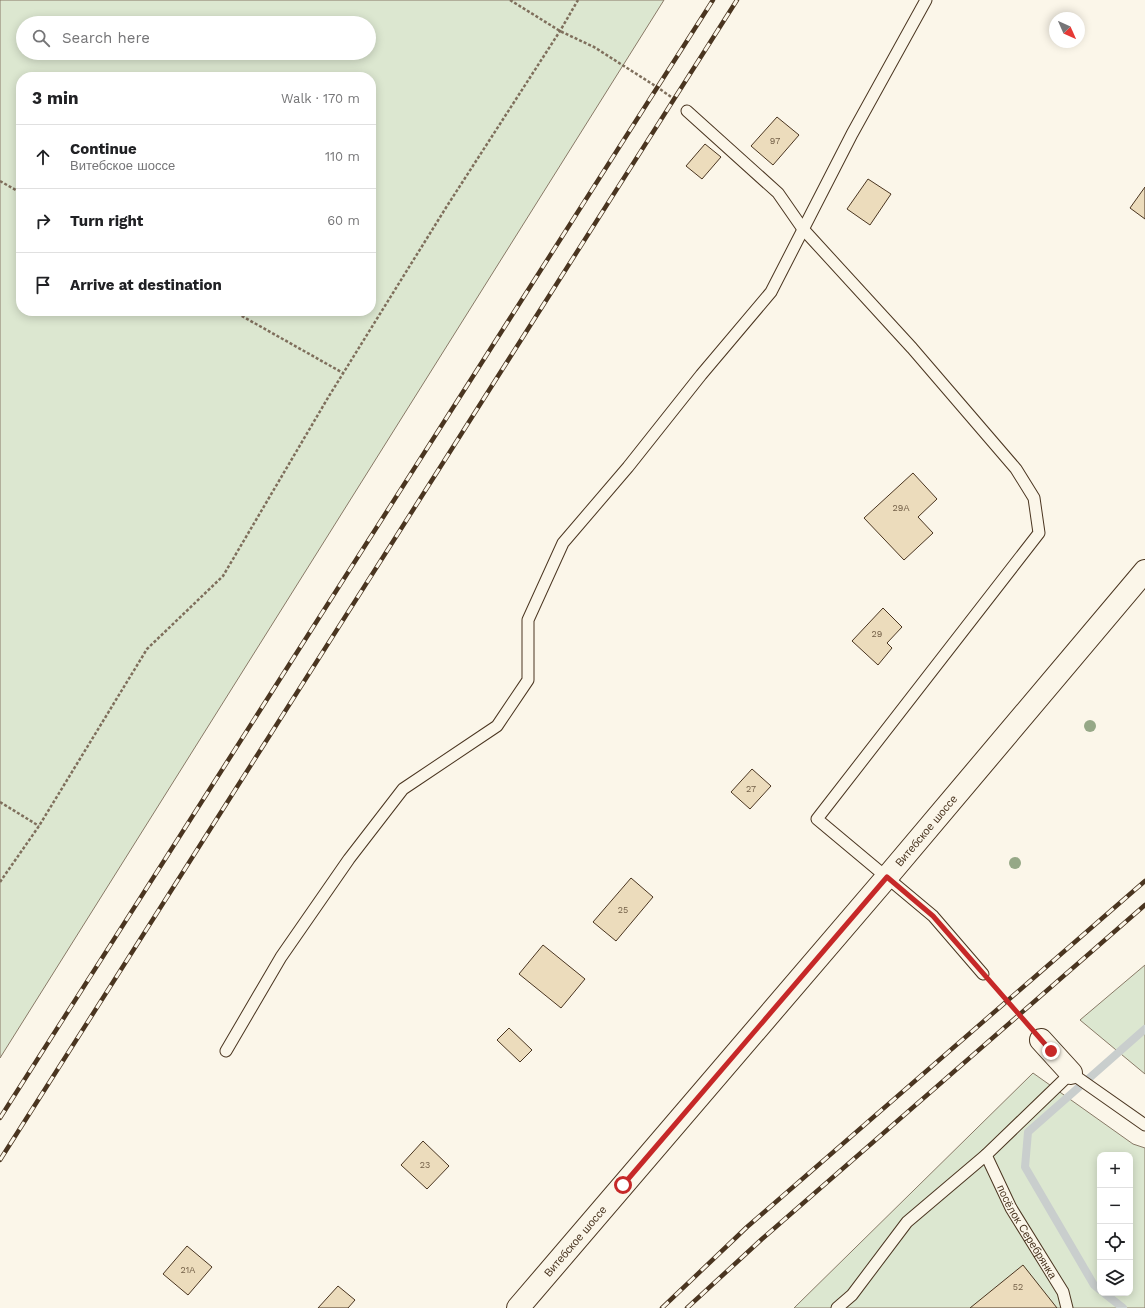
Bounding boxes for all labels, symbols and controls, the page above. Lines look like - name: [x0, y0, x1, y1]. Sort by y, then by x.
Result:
- north arrow: [1049, 12, 1085, 48]
- search box: [16, 16, 376, 60]
- icon: search: [30, 27, 52, 49]
- text: Search here: [62, 29, 150, 47]
- text: 3 min: [32, 88, 78, 108]
- text: Walk · 170 m: [281, 91, 360, 106]
- house number: 97: [770, 136, 780, 146]
- text: Continue: [70, 140, 137, 158]
- icon: ahead: [32, 146, 54, 168]
- text: 110 m: [325, 149, 360, 164]
- text: Витебское шоссе: [70, 158, 175, 173]
- icon: right: [32, 210, 54, 232]
- text: Turn right: [70, 212, 143, 230]
- text: 60 m: [327, 213, 360, 228]
- icon: arrive: [32, 274, 54, 296]
- text: Arrive at destination: [70, 276, 222, 294]
- house number: 29А: [893, 503, 909, 513]
- house number: 29: [872, 629, 882, 639]
- house number: 27: [746, 784, 756, 794]
- street label: Витебское шоссе: [893, 793, 960, 869]
- house number: 25: [618, 905, 628, 915]
- route end: [1042, 1042, 1060, 1060]
- map controls: [1097, 1152, 1133, 1296]
- button: +: [1097, 1152, 1133, 1188]
- house number: 23: [420, 1160, 430, 1170]
- route start: [614, 1176, 632, 1194]
- street label: посёлок Серебрянка: [994, 1183, 1060, 1282]
- button: −: [1097, 1188, 1133, 1224]
- street label: Витебское шоссе: [542, 1203, 610, 1280]
- button: locate: [1097, 1224, 1133, 1260]
- button: layers: [1097, 1260, 1133, 1296]
- house number: 21А: [181, 1265, 195, 1275]
- house number: 52: [1013, 1282, 1023, 1292]

